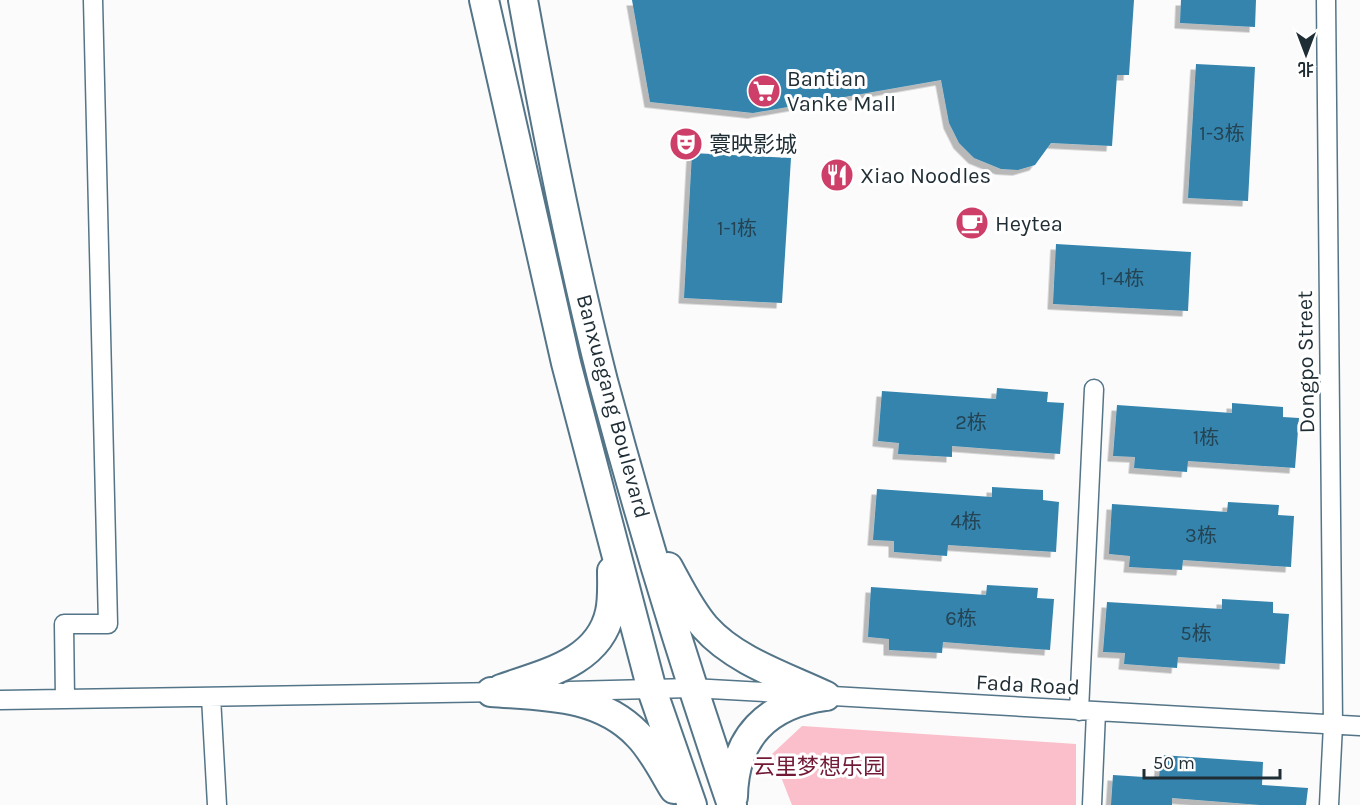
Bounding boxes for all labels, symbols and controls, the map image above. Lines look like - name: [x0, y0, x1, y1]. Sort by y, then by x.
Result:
- north arrow: [1276, 24, 1336, 84]
- text: 北: [1298, 59, 1314, 78]
- place label: Bantian Vanke Mall: [787, 66, 896, 117]
- supermarket icon: Bantian Vanke Mall: [746, 73, 782, 109]
- house number: 1-3栋: [1199, 122, 1245, 145]
- theatre icon: 寰映影城: [668, 126, 704, 162]
- place label: 寰映影城: [709, 132, 797, 158]
- restaurant icon: Xiao Noodles: [819, 157, 855, 193]
- place label: Xiao Noodles: [860, 163, 991, 189]
- cafe icon: Heytea: [954, 205, 990, 241]
- place label: Heytea: [995, 211, 1063, 237]
- house number: 1-1栋: [717, 217, 757, 240]
- house number: 1-4栋: [1100, 267, 1144, 290]
- street label: Dongpo Street: [1292, 290, 1320, 434]
- street label: Banxuegang Boulevard: [571, 291, 655, 521]
- house number: 2栋: [955, 411, 987, 434]
- house number: 1栋: [1193, 426, 1219, 449]
- house number: 4栋: [950, 510, 982, 533]
- house number: 3栋: [1185, 524, 1217, 547]
- house number: 6栋: [945, 607, 977, 630]
- house number: 5栋: [1180, 622, 1212, 645]
- street label: Fada Road: [975, 669, 1081, 701]
- scale bar: [1144, 742, 1280, 780]
- text: 50 m: [1153, 752, 1195, 774]
- park label: 云里梦想乐园: [753, 754, 885, 780]

